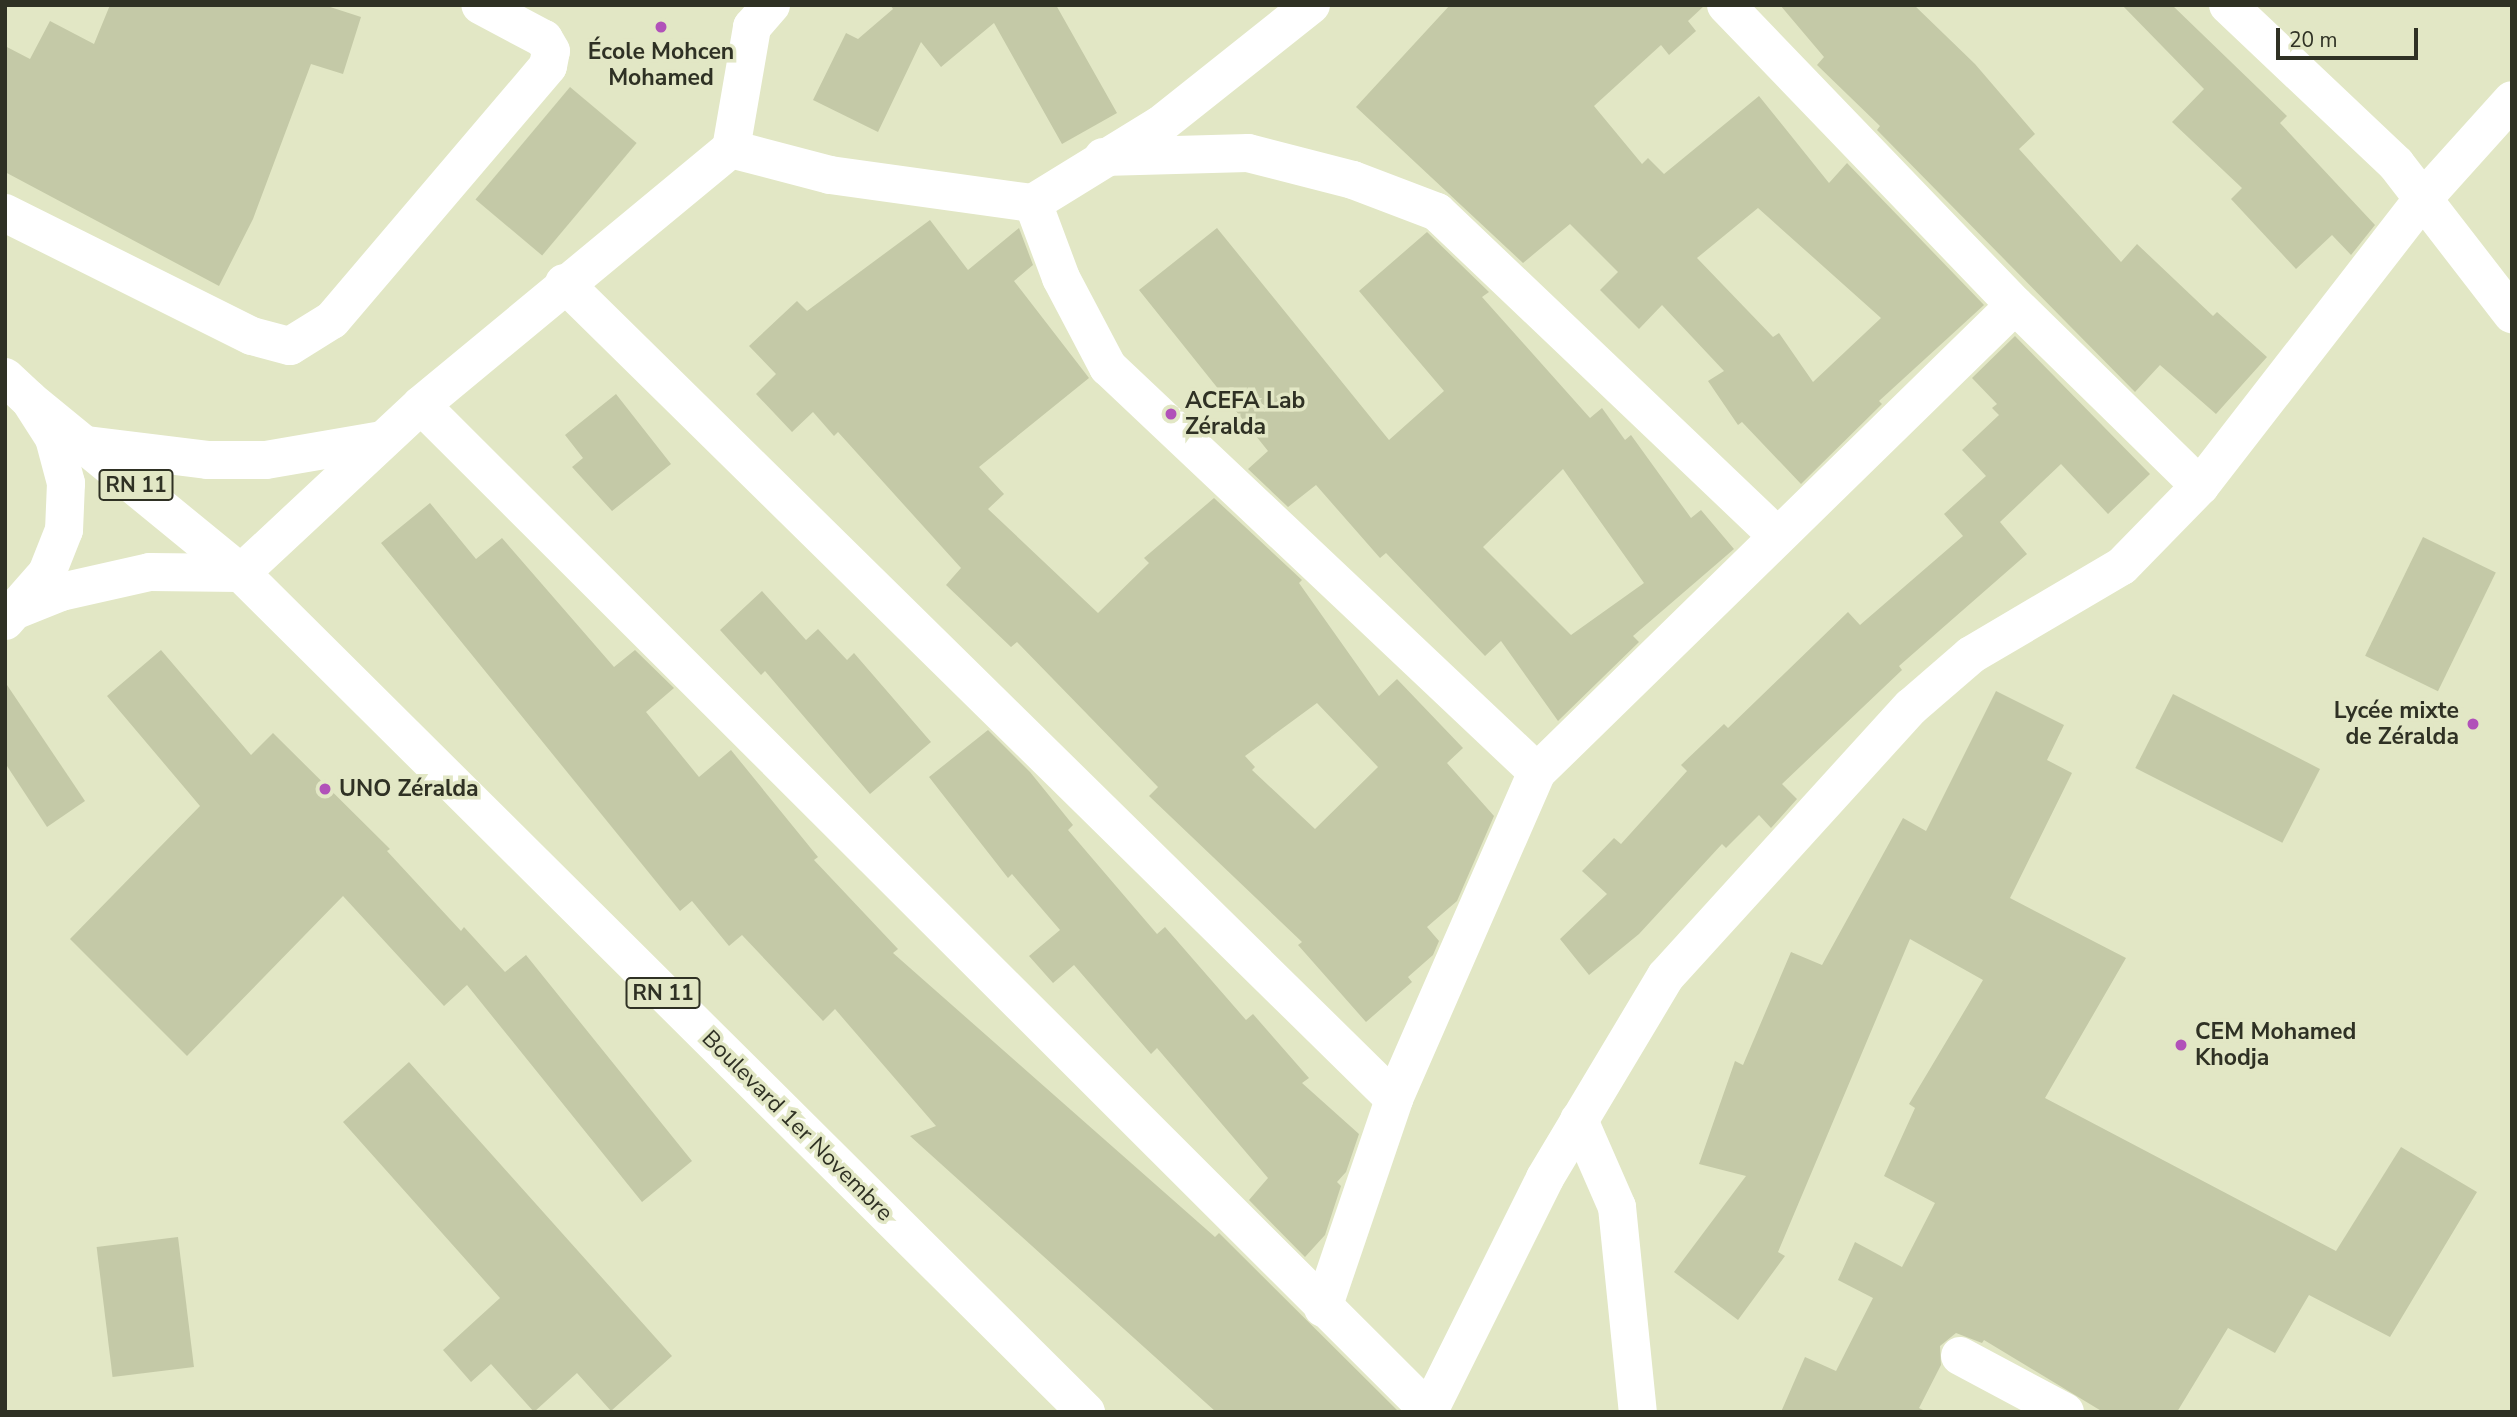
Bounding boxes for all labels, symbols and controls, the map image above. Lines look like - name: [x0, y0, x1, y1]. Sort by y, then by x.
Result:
- scale bar: [2279, 14, 2421, 58]
- marker: École Mohcen Mohamed: [653, 19, 669, 35]
- text: 20 m: [2289, 26, 2338, 54]
- place label: École Mohcen Mohamed: [588, 38, 734, 92]
- place label: ACEFA Lab Zéralda: [1185, 387, 1305, 441]
- marker: ACEFA Lab Zéralda: [1163, 406, 1179, 422]
- road number: RN 11: [97, 468, 174, 503]
- place label: Lycée mixte de Zéralda: [2334, 697, 2459, 751]
- marker: Lycée mixte de Zéralda: [2465, 716, 2481, 732]
- place label: UNO Zéralda: [339, 775, 479, 803]
- marker: UNO Zéralda: [317, 781, 333, 797]
- road number: RN 11: [624, 976, 702, 1010]
- place label: CEM Mohamed Khodja: [2195, 1018, 2356, 1072]
- street label: Boulevard 1er Novembre: [696, 1025, 898, 1227]
- marker: CEM Mohamed Khodja: [2173, 1037, 2189, 1053]

